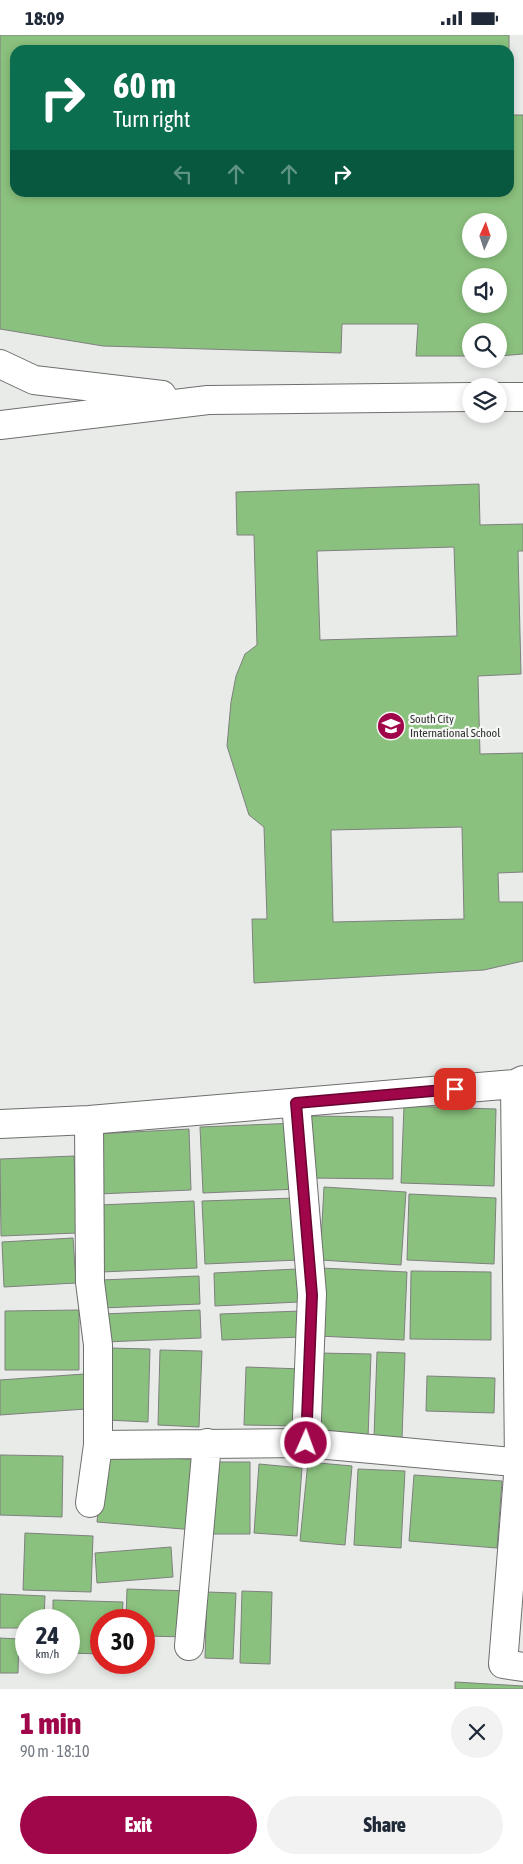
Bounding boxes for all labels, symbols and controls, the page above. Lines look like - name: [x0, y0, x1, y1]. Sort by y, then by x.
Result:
- text: 18:09: [25, 7, 64, 29]
- icon: right: [30, 65, 95, 130]
- text: 60 m: [113, 65, 176, 105]
- text: Turn right: [113, 106, 190, 132]
- icon: left: [169, 160, 197, 188]
- icon: ahead: [222, 160, 250, 188]
- icon: ahead: [275, 160, 303, 188]
- icon: right: [328, 160, 356, 188]
- north arrow: [462, 213, 508, 257]
- map controls: [462, 213, 507, 423]
- button: sound: [462, 268, 507, 313]
- button: search: [462, 323, 507, 368]
- button: layers: [462, 378, 507, 423]
- school or university icon: South City International School: [376, 711, 406, 741]
- place label: South City International School: [410, 712, 501, 740]
- pin: [434, 1068, 476, 1110]
- icon: arrive: [441, 1075, 469, 1103]
- position arrow: [279, 1416, 331, 1468]
- speed limit sign: 30: [90, 1609, 155, 1674]
- text: 24: [36, 1621, 59, 1649]
- text: km/h: [36, 1647, 59, 1661]
- text: 1 min: [20, 1706, 81, 1740]
- button: close: [451, 1706, 503, 1758]
- text: 90 m · 18:10: [20, 1742, 90, 1760]
- button: Exit: [20, 1796, 257, 1854]
- button: Share: [267, 1796, 503, 1854]

